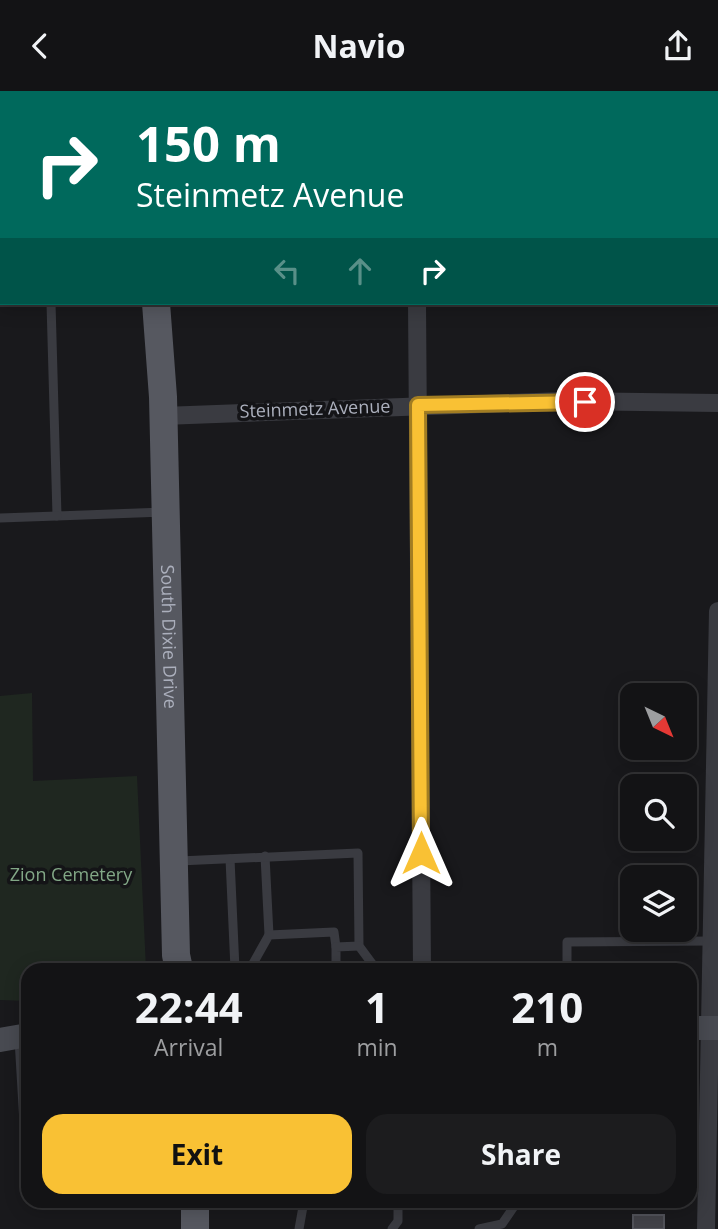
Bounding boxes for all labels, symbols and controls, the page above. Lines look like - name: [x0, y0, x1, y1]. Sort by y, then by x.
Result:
- text: Navio: [312, 24, 406, 67]
- icon: back: [21, 27, 59, 65]
- icon: share: [659, 27, 697, 65]
- text: 150 m: [136, 110, 281, 176]
- icon: right: [21, 119, 112, 210]
- text: Steinmetz Avenue: [136, 173, 404, 216]
- icon: left: [268, 252, 306, 290]
- icon: ahead: [341, 252, 379, 290]
- icon: right: [414, 252, 452, 290]
- pin: [555, 372, 615, 432]
- icon: arrive: [566, 383, 604, 421]
- street label: Steinmetz Avenue: [239, 393, 391, 423]
- street label: South Dixie Drive: [156, 564, 183, 709]
- north arrow: [620, 683, 696, 759]
- map controls: [620, 683, 697, 942]
- button: search: [620, 774, 697, 851]
- position arrow: [384, 816, 458, 890]
- park label: Zion Cemetery: [10, 862, 133, 886]
- button: layers: [620, 865, 697, 942]
- text: 22:44: [135, 978, 243, 1035]
- text: 1: [365, 978, 389, 1035]
- text: 210: [511, 978, 583, 1035]
- text: Arrival: [154, 1031, 223, 1063]
- text: min: [356, 1031, 398, 1063]
- text: m: [537, 1031, 558, 1063]
- button: Exit: [42, 1114, 352, 1194]
- button: Share: [366, 1114, 676, 1194]

